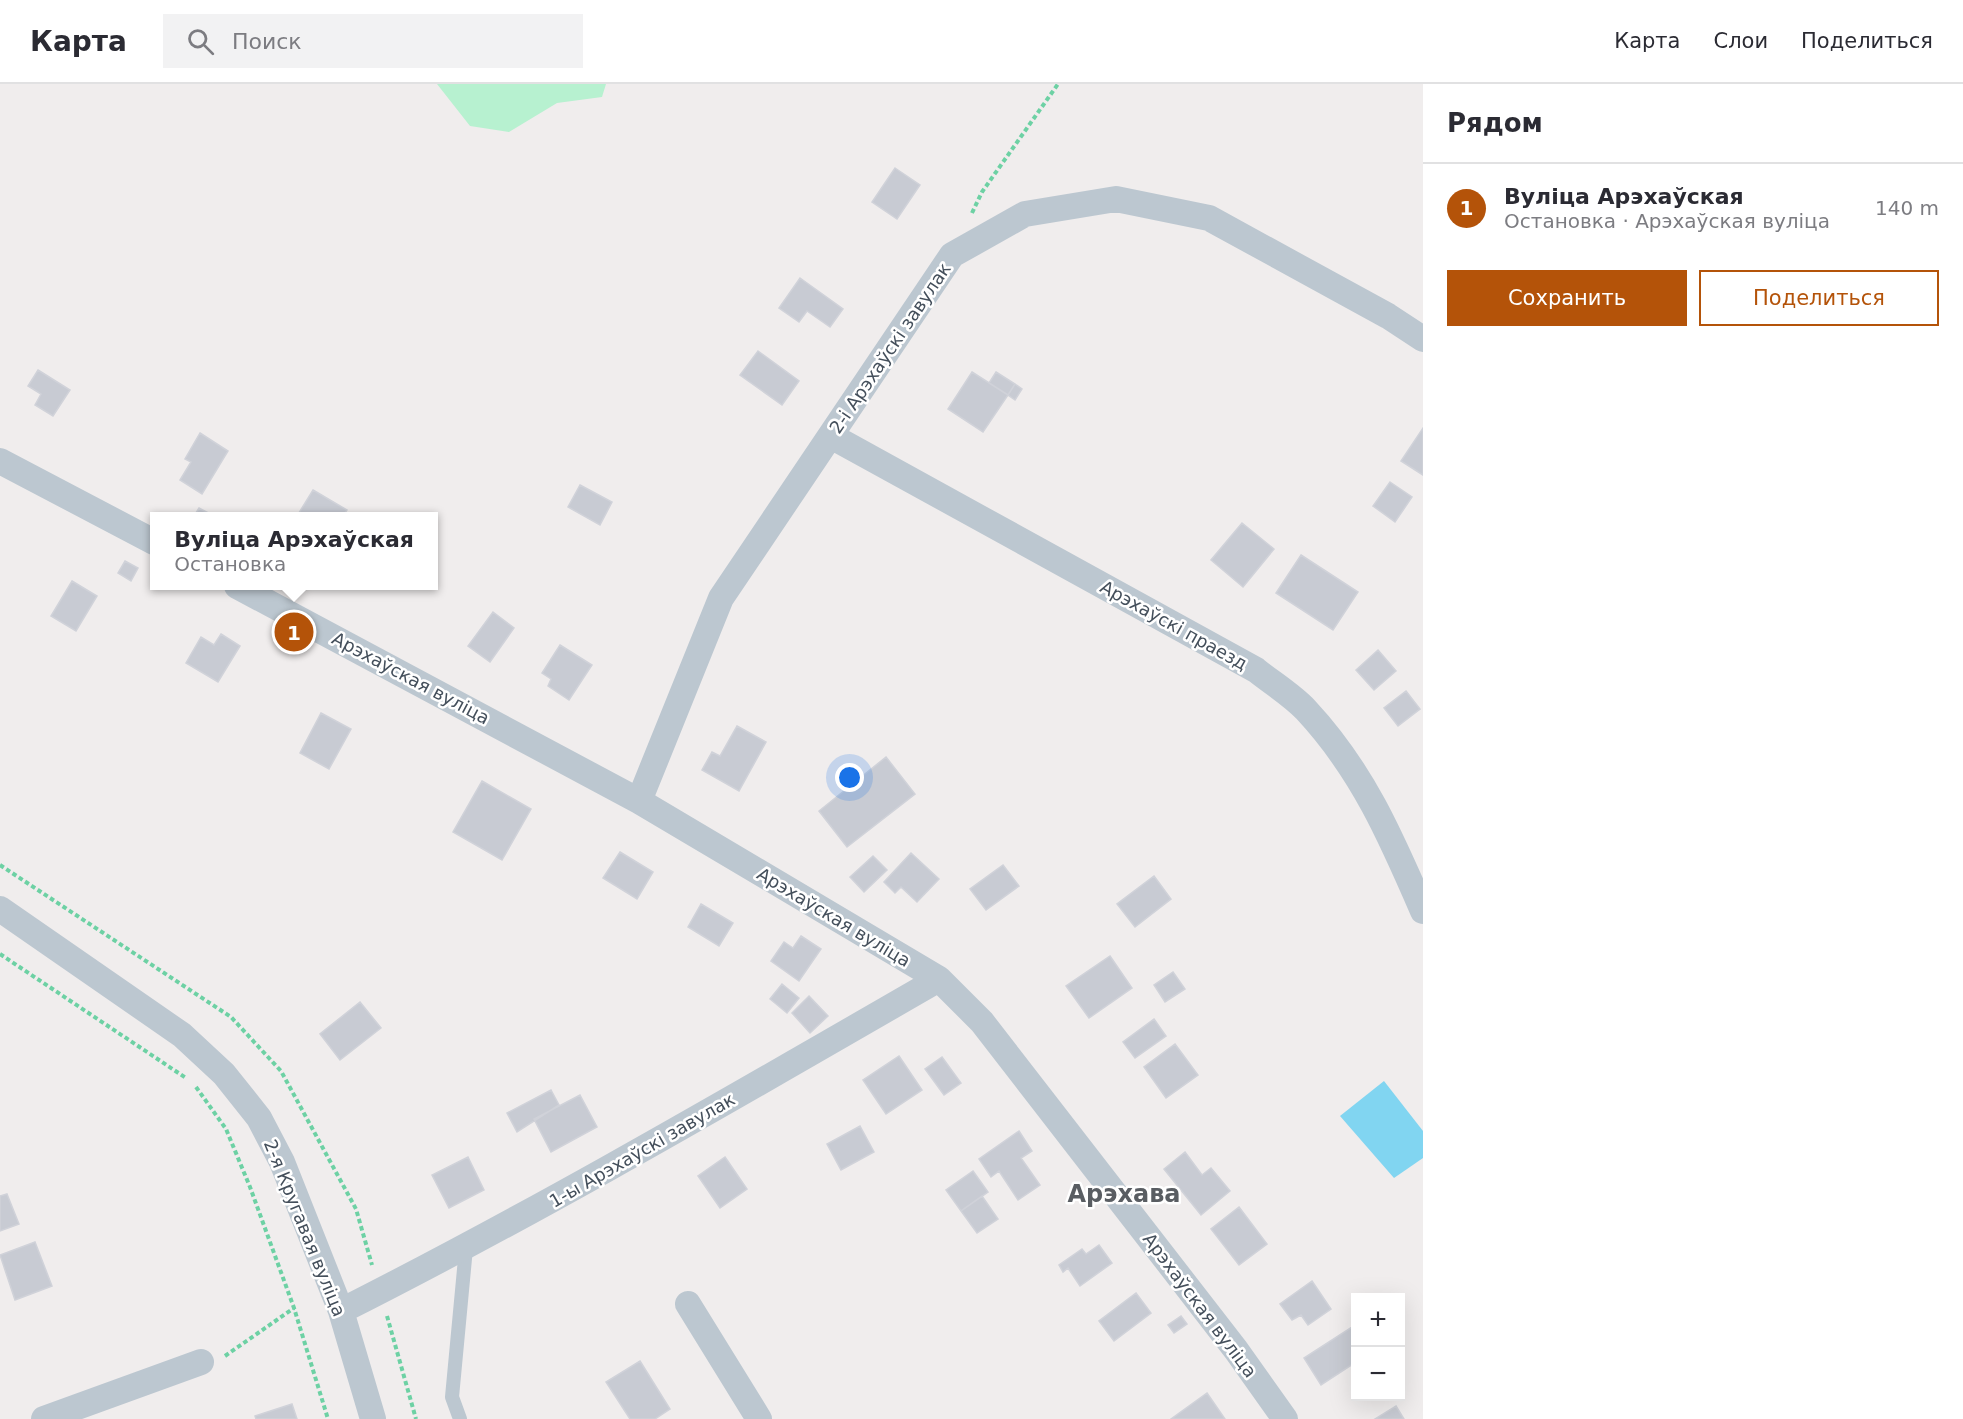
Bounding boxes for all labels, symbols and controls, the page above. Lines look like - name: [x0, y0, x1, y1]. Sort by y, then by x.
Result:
- search box: [163, 14, 583, 68]
- text: Карта: [30, 25, 127, 58]
- icon: search: [184, 25, 217, 58]
- text: Поиск: [232, 29, 302, 54]
- text: Карта: [1614, 29, 1680, 53]
- text: Слои: [1713, 29, 1768, 53]
- text: Поделиться: [1801, 29, 1933, 53]
- text: Рядом: [1447, 108, 1543, 138]
- text: Вуліца Арэхаўская: [1504, 184, 1744, 209]
- text: 1: [1460, 196, 1473, 220]
- text: 140 m: [1875, 196, 1939, 220]
- text: Остановка · Арэхаўская вуліца: [1504, 209, 1830, 233]
- street label: 2-і Арэхаўскі завулак: [825, 259, 955, 437]
- button: Сохранить: [1447, 270, 1687, 326]
- button: Поделиться: [1699, 270, 1939, 326]
- popup: [150, 512, 438, 590]
- text: Вуліца Арэхаўская: [174, 527, 414, 552]
- text: Остановка: [174, 552, 286, 576]
- street label: Арэхаўскі праезд: [1097, 576, 1251, 674]
- pin: 1: [274, 610, 314, 654]
- street label: Арэхаўская вуліца: [329, 628, 493, 728]
- your location: [835, 763, 864, 792]
- street label: Арэхаўская вуліца: [753, 863, 915, 971]
- street label: 1-ы Арэхаўскі завулак: [546, 1088, 739, 1212]
- street label: 2-я Кругавая вуліца: [260, 1136, 350, 1320]
- district label: Арэхава: [1067, 1180, 1181, 1208]
- street label: Арэхаўская вуліца: [1139, 1229, 1261, 1381]
- map controls: [1351, 1293, 1405, 1401]
- button: +: [1351, 1293, 1405, 1347]
- button: −: [1351, 1347, 1405, 1401]

